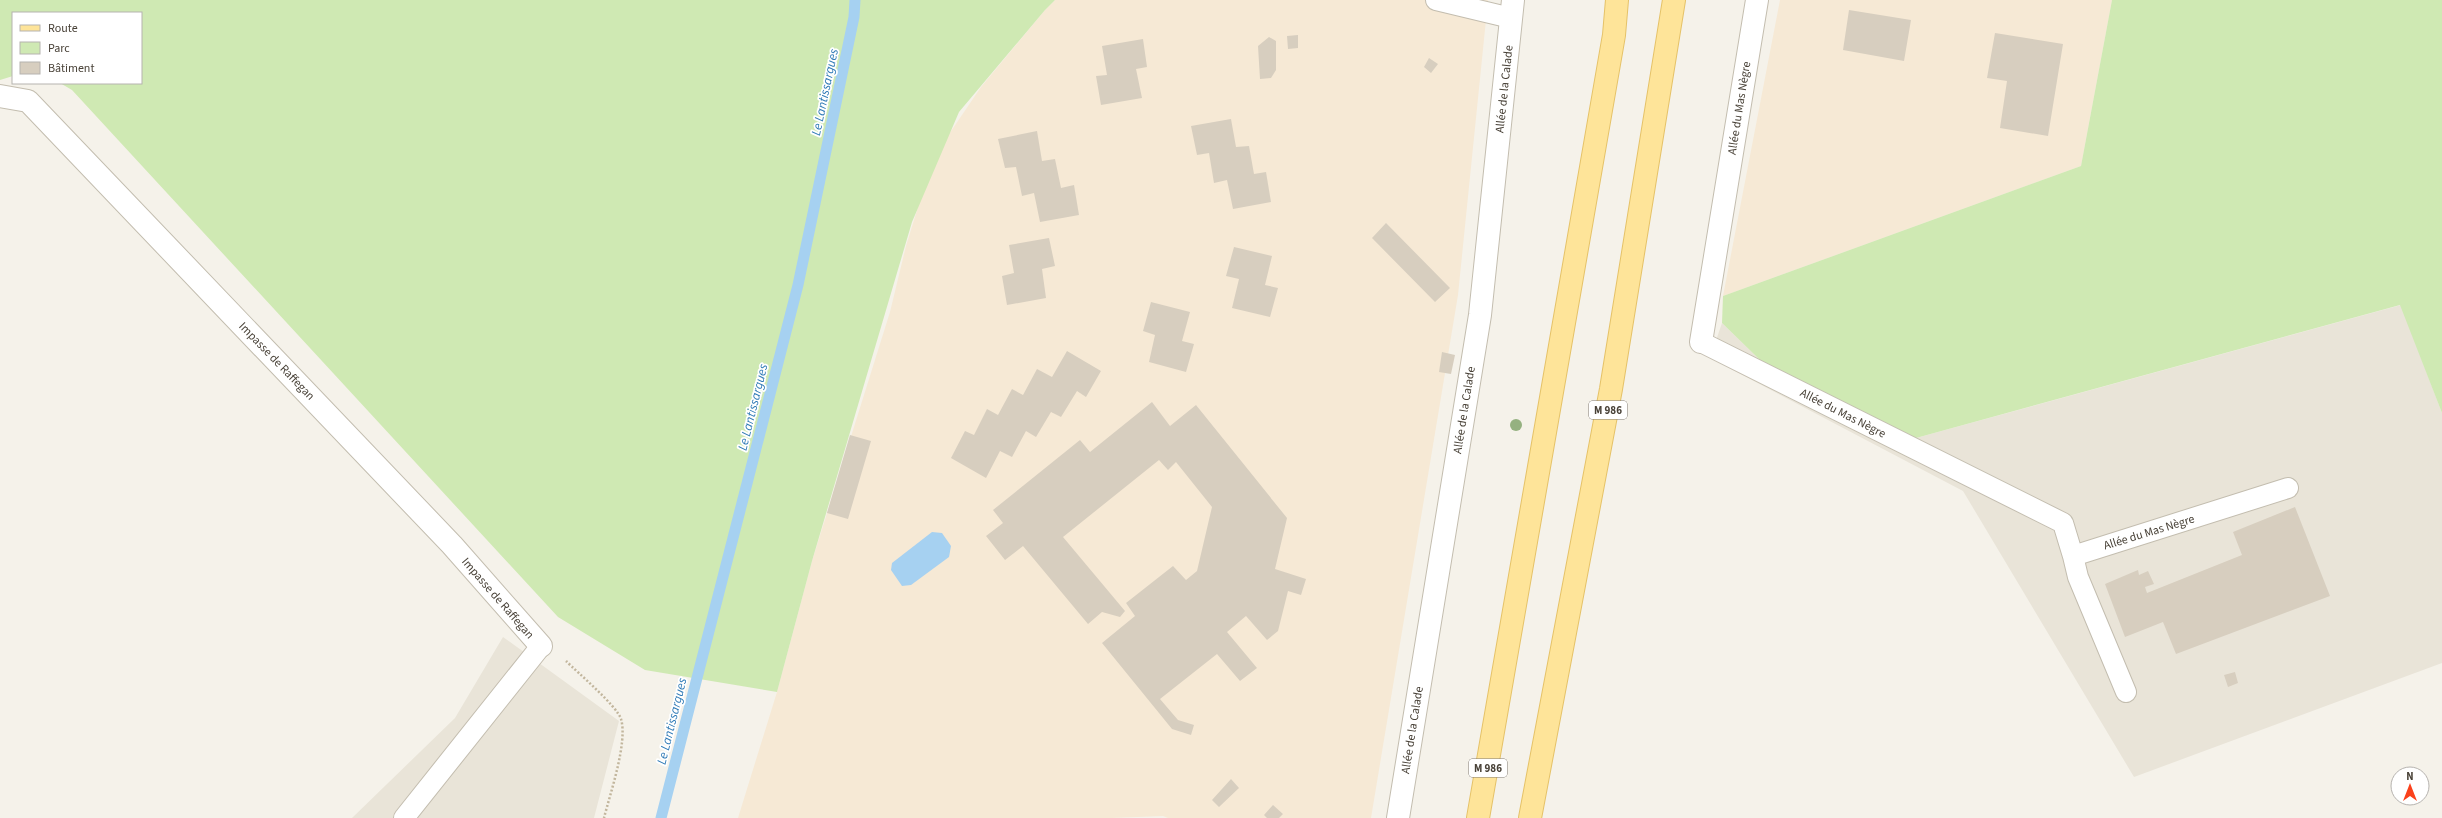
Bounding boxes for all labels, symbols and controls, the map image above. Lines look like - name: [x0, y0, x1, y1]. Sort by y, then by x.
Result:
- legend: [12, 12, 142, 84]
- text: Route: [48, 20, 78, 37]
- text: Parc: [48, 40, 70, 57]
- street label: Allée de la Calade: [1491, 44, 1518, 134]
- water label: Le Lantissargues: [807, 47, 843, 137]
- text: Bâtiment: [48, 60, 94, 77]
- street label: Allée du Mas Nègre: [1724, 60, 1755, 156]
- street label: Impasse de Raffegan: [235, 318, 319, 404]
- water label: Le Lantissargues: [734, 362, 772, 452]
- street label: Allée de la Calade: [1449, 365, 1480, 455]
- street label: Allée du Mas Nègre: [1797, 384, 1889, 442]
- road number: M 986: [1589, 401, 1627, 419]
- street label: Allée du Mas Nègre: [2102, 511, 2197, 554]
- street label: Impasse de Raffegan: [457, 554, 538, 643]
- water label: Le Lantissargues: [653, 676, 691, 766]
- street label: Allée de la Calade: [1397, 685, 1428, 775]
- road number: M 986: [1469, 759, 1507, 777]
- north arrow: [2390, 766, 2430, 806]
- text: N: [2406, 769, 2414, 784]

